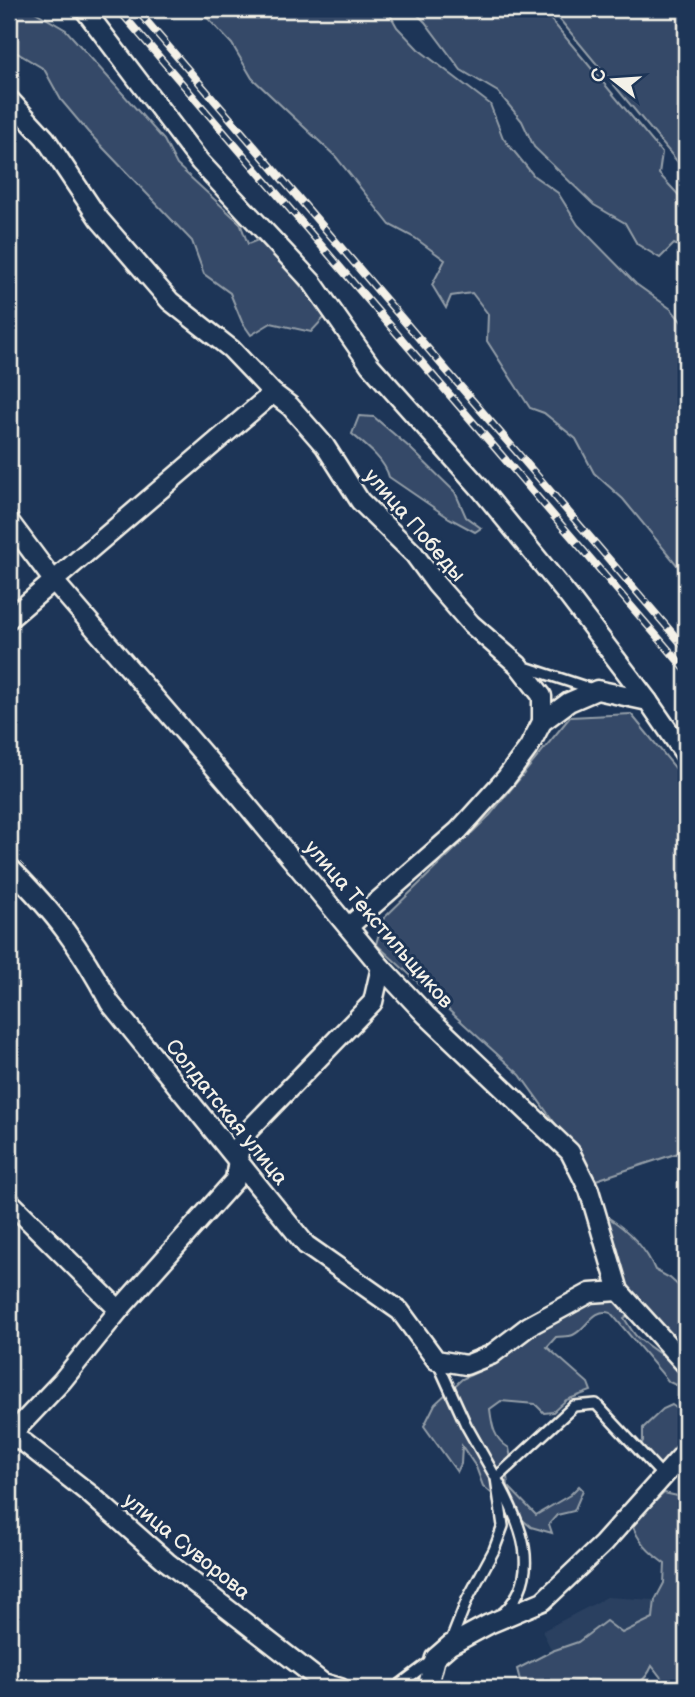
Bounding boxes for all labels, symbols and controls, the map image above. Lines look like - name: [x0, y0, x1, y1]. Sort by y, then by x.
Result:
- north arrow: [580, 46, 650, 116]
- text: С: [586, 66, 612, 85]
- street label: улица Победы: [359, 464, 470, 587]
- street label: улица Текстильщиков: [299, 835, 458, 1013]
- street label: Солдатская улица: [160, 1034, 293, 1191]
- street label: улица Суворова: [118, 1488, 256, 1606]

